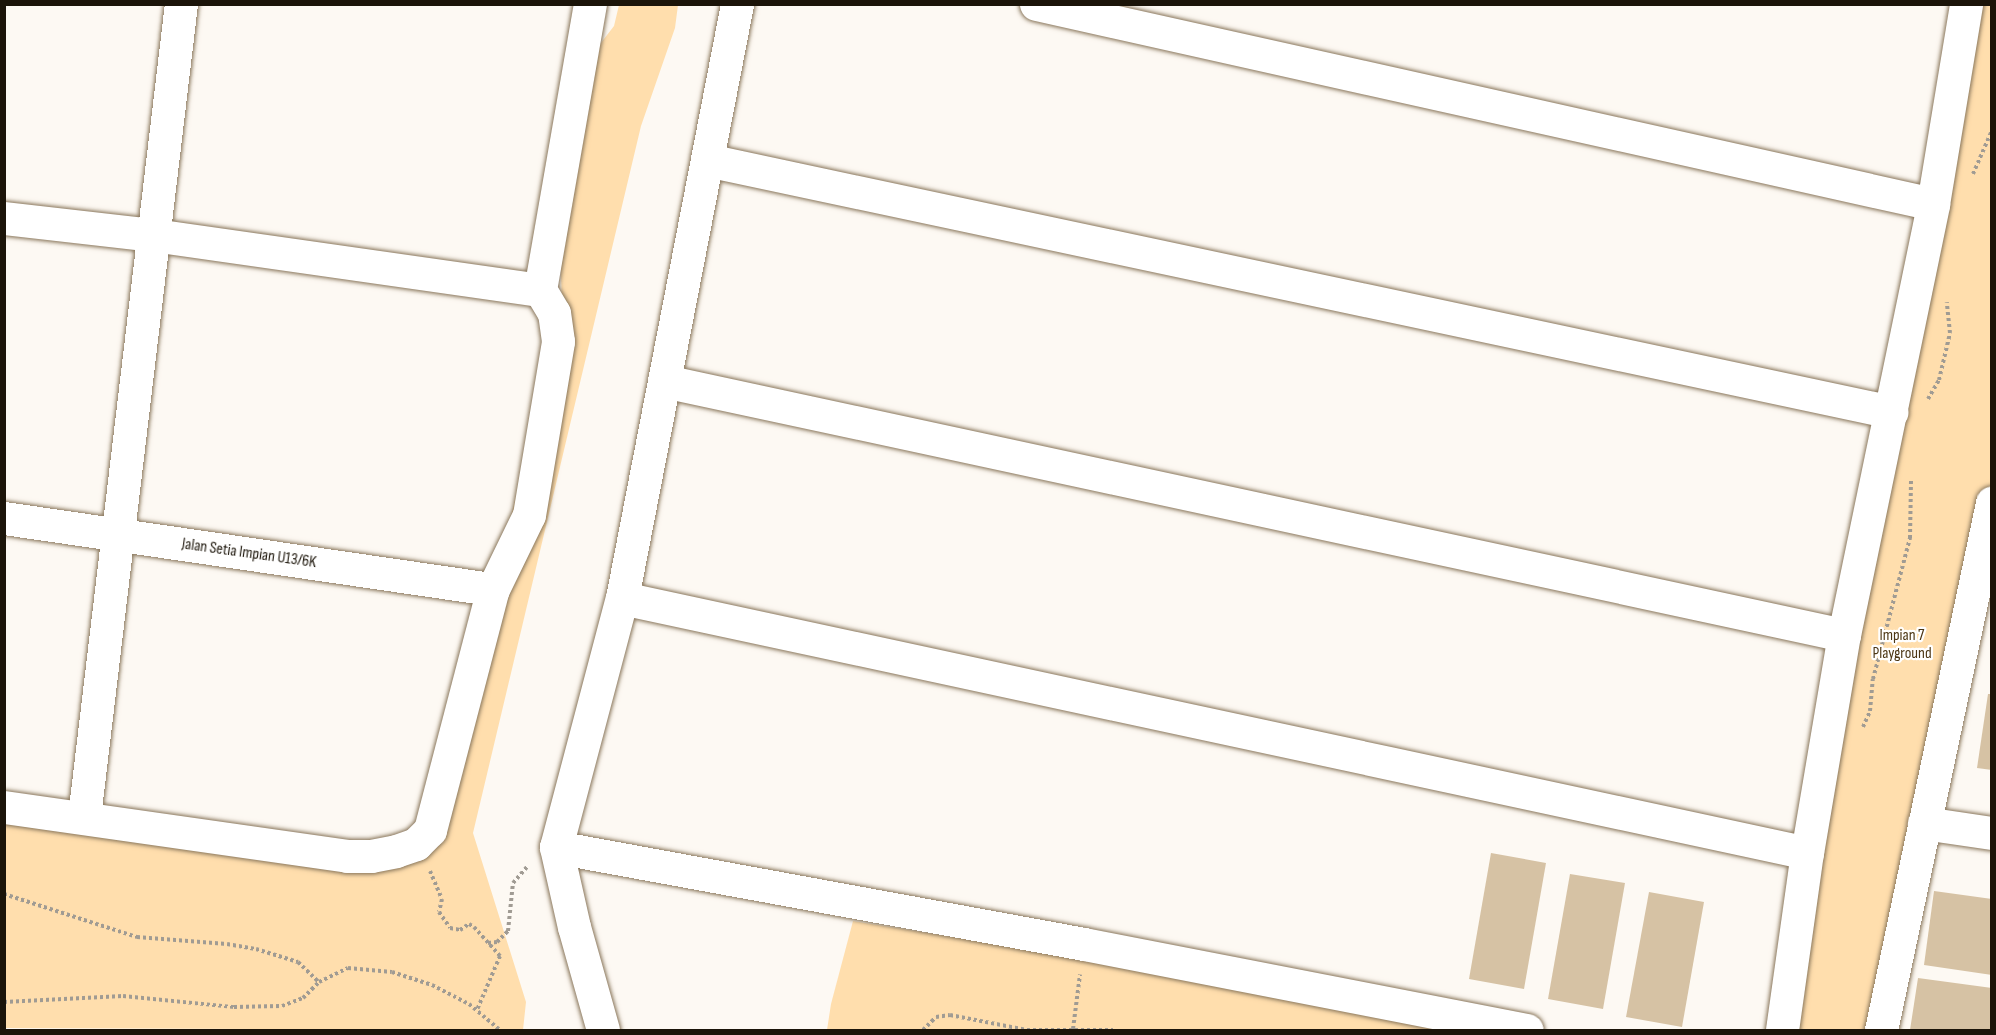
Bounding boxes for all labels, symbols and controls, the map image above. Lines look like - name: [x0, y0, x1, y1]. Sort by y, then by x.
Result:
- street label: Jalan Setia Impian U13/6K: [181, 535, 317, 573]
- park label: Impian 7 Playground: [1872, 626, 1932, 664]

